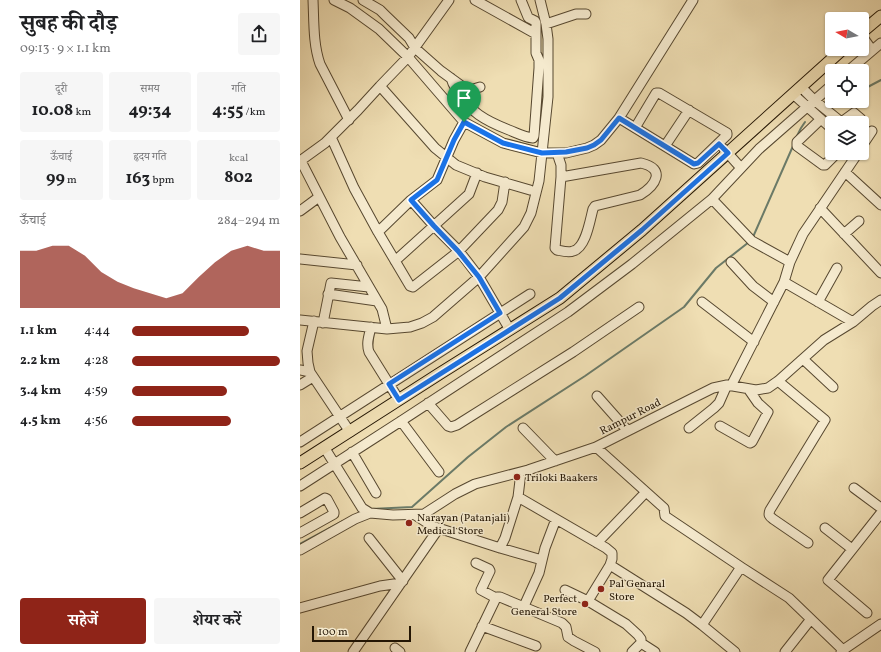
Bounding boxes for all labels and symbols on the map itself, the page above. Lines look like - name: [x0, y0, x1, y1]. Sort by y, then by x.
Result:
- north arrow: [825, 12, 869, 56]
- pin: [447, 81, 481, 122]
- street label: Rampur Road: [597, 395, 664, 439]
- place label: Triloki Baakers: [525, 471, 598, 486]
- marker: Triloki Baakers: [512, 472, 522, 482]
- place label: Narayan (Patanjali) Medical Store: [417, 511, 510, 539]
- marker: Narayan (Patanjali) Medical Store: [404, 518, 414, 528]
- place label: Pal Genaral Store: [609, 577, 665, 605]
- marker: Pal Genaral Store: [596, 584, 606, 594]
- place label: Perfect General Store: [511, 592, 577, 620]
- marker: Perfect General Store: [580, 599, 590, 609]
- scale bar: [312, 624, 411, 643]

